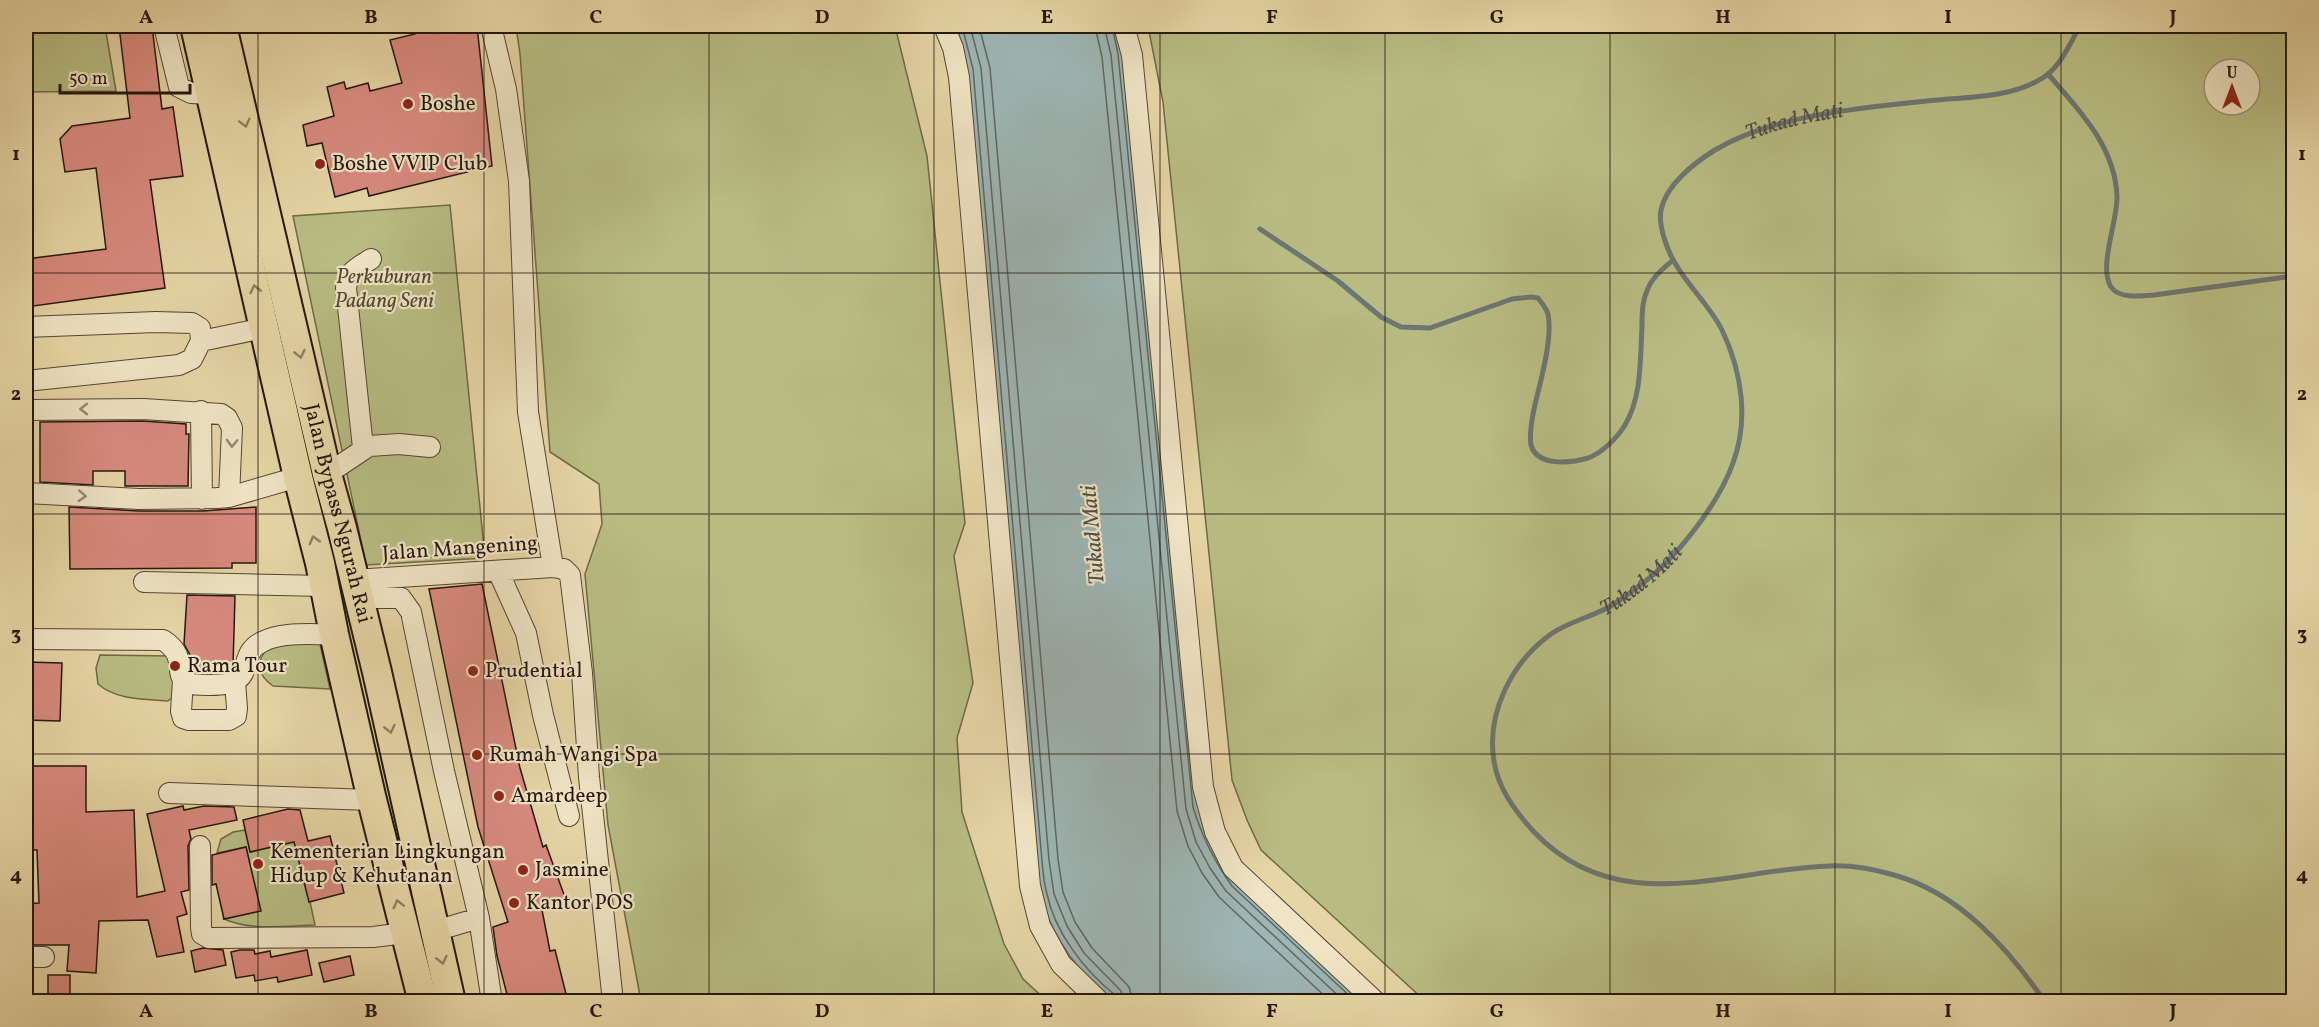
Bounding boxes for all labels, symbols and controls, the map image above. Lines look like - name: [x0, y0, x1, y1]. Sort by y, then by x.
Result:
- text: A: [139, 4, 153, 32]
- text: B: [364, 4, 378, 32]
- text: C: [590, 4, 603, 32]
- text: D: [815, 4, 829, 32]
- text: E: [1041, 4, 1053, 32]
- text: F: [1266, 4, 1278, 32]
- text: G: [1490, 4, 1504, 32]
- text: H: [1715, 4, 1731, 32]
- text: I: [1944, 4, 1952, 32]
- text: J: [2168, 4, 2177, 32]
- scale bar: [60, 57, 190, 95]
- north arrow: [2202, 57, 2262, 117]
- text: U: [2227, 63, 2238, 85]
- text: 50 m: [69, 67, 108, 92]
- place label: Boshe: [420, 90, 476, 119]
- water label: Tukad Mati: [1741, 95, 1846, 149]
- marker: Boshe: [401, 97, 415, 111]
- one-way arrow: [238, 118, 251, 128]
- text: 1: [12, 141, 20, 169]
- text: 1: [2298, 141, 2306, 169]
- place label: Boshe VVIP Club: [332, 150, 487, 179]
- marker: Boshe VVIP Club: [313, 157, 327, 171]
- park label: Perkuburan Padang Seni: [334, 263, 434, 316]
- one-way arrow: [250, 284, 263, 294]
- one-way arrow: [292, 349, 305, 359]
- text: 2: [11, 381, 21, 409]
- text: 2: [2297, 381, 2307, 409]
- street label: Jalan Bypass Ngurah Rai: [296, 401, 379, 626]
- one-way arrow: [80, 403, 89, 415]
- one-way arrow: [225, 438, 238, 447]
- water label: Tukad Mati: [1074, 483, 1114, 586]
- one-way arrow: [78, 489, 87, 502]
- street label: Jalan Mangening: [381, 529, 539, 569]
- one-way arrow: [309, 535, 322, 545]
- water label: Tukad Mati: [1594, 538, 1691, 625]
- text: 3: [11, 621, 21, 649]
- text: 3: [2297, 621, 2307, 649]
- place label: Rama Tour: [187, 652, 287, 681]
- place label: Prudential: [485, 657, 583, 686]
- marker: Rama Tour: [168, 659, 182, 673]
- marker: Prudential: [466, 664, 480, 678]
- one-way arrow: [383, 724, 396, 734]
- place label: Rumah Wangi Spa: [489, 741, 658, 770]
- marker: Rumah Wangi Spa: [470, 748, 484, 762]
- place label: Amardeep: [511, 782, 607, 811]
- marker: Amardeep: [492, 789, 506, 803]
- place label: Kementerian Lingkungan Hidup & Kehutanan: [270, 838, 505, 891]
- place label: Jasmine: [535, 856, 609, 885]
- marker: Kementerian Lingkungan Hidup & Kehutanan: [251, 857, 265, 871]
- text: 4: [10, 862, 22, 890]
- text: 4: [2296, 862, 2308, 890]
- marker: Jasmine: [516, 863, 530, 877]
- place label: Kantor POS: [526, 889, 634, 918]
- marker: Kantor POS: [507, 896, 521, 910]
- one-way arrow: [392, 899, 405, 909]
- one-way arrow: [435, 955, 448, 965]
- text: A: [139, 998, 153, 1026]
- text: B: [364, 998, 378, 1026]
- text: C: [590, 998, 603, 1026]
- text: D: [815, 998, 829, 1026]
- text: E: [1041, 998, 1053, 1026]
- text: F: [1266, 998, 1278, 1026]
- text: G: [1490, 998, 1504, 1026]
- text: H: [1715, 998, 1731, 1026]
- text: I: [1944, 998, 1952, 1026]
- text: J: [2168, 998, 2177, 1026]

